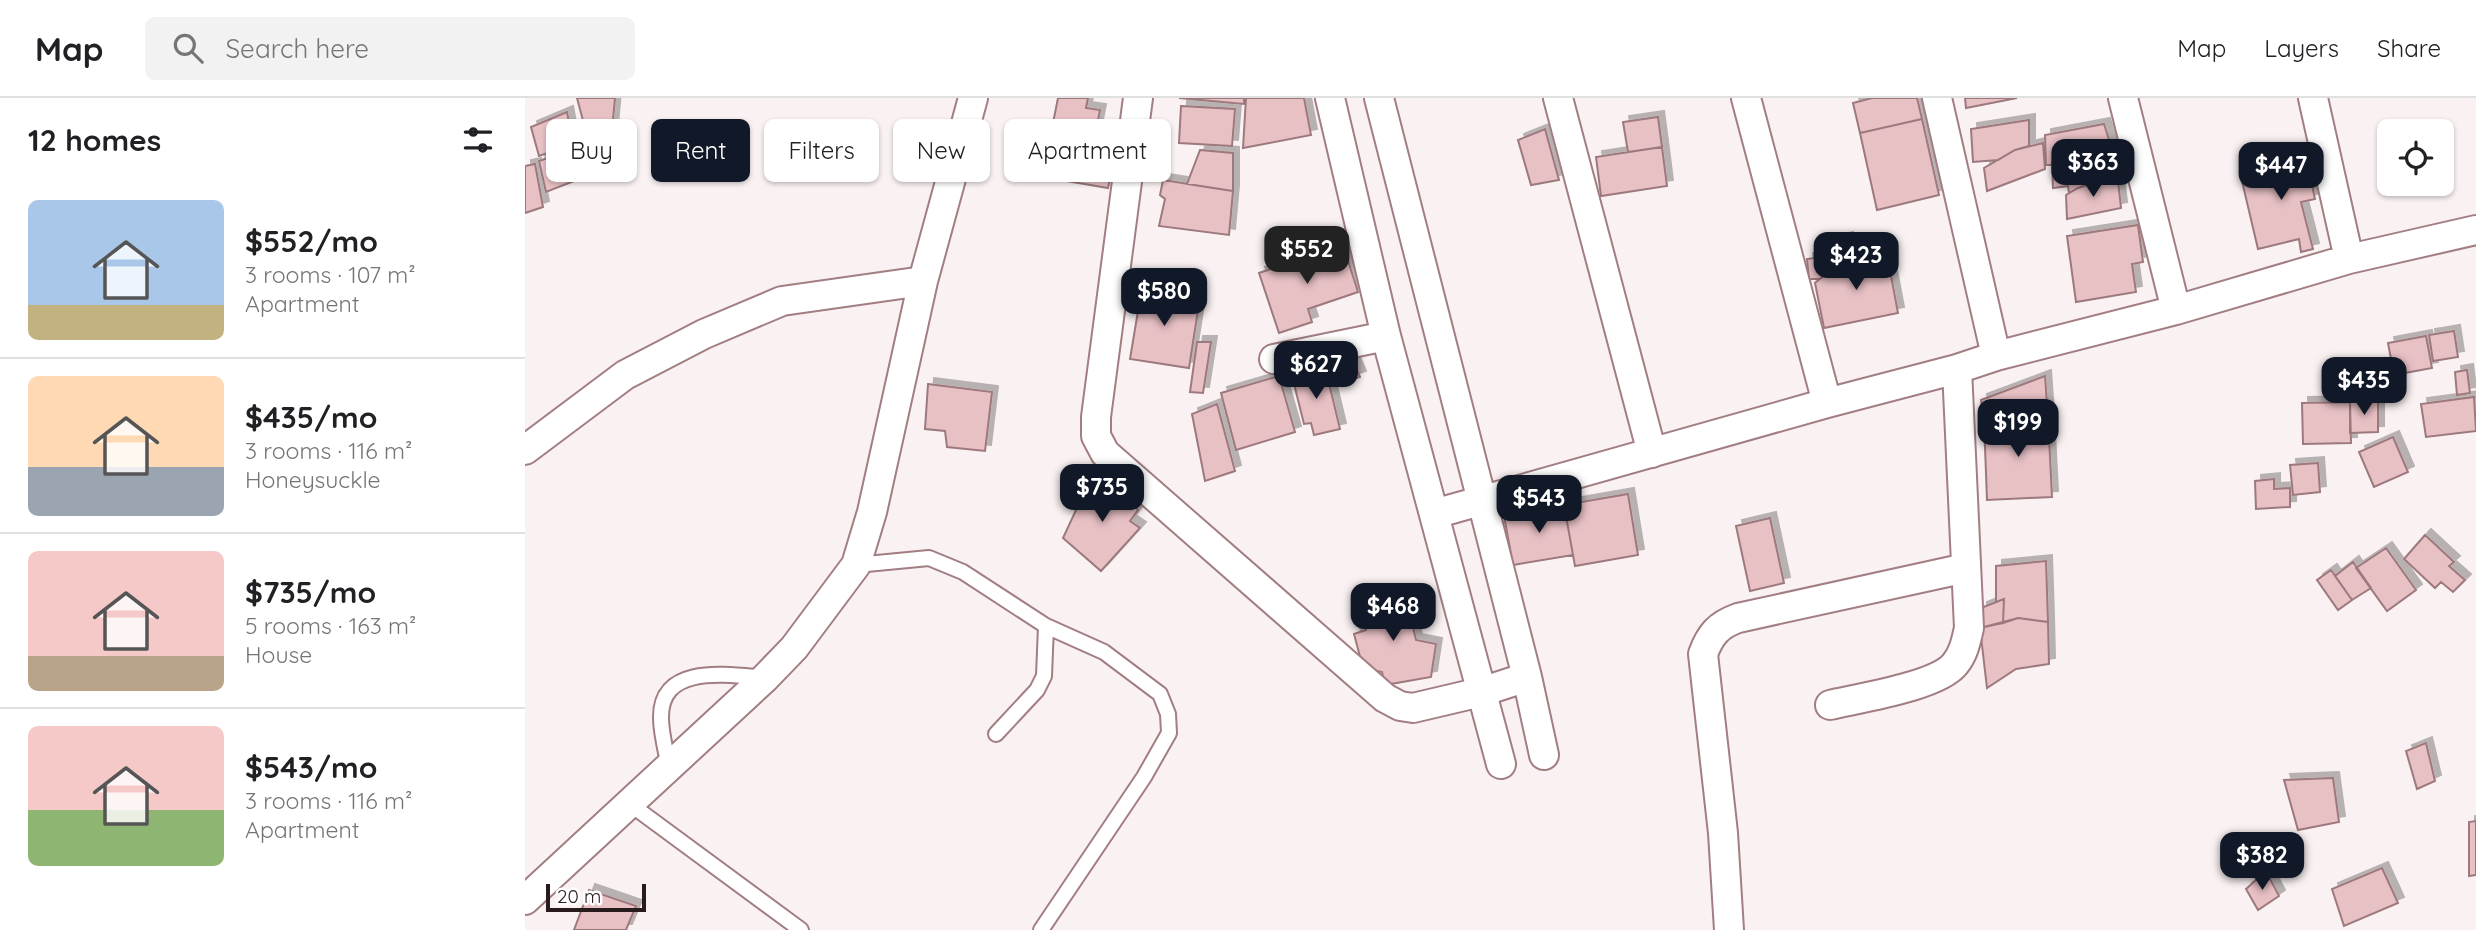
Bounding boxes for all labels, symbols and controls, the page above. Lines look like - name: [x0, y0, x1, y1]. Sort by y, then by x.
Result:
- search box: [145, 17, 635, 80]
- text: Map: [35, 28, 103, 69]
- icon: search: [169, 29, 207, 67]
- text: Search here: [225, 32, 369, 65]
- text: Map: [2177, 33, 2226, 63]
- text: Layers: [2264, 33, 2339, 63]
- text: Share: [2377, 33, 2441, 63]
- chip: Buy: [546, 119, 637, 182]
- chip: Rent: [651, 119, 750, 182]
- chip: Filters: [764, 119, 879, 182]
- chip: New: [893, 119, 990, 182]
- chip: Apartment: [1004, 119, 1171, 182]
- map controls: [2377, 119, 2454, 196]
- button: locate: [2377, 119, 2454, 196]
- text: 12 homes: [28, 121, 161, 159]
- icon: filters: [459, 121, 497, 159]
- pin: $363: [2052, 140, 2134, 199]
- pin: $447: [2240, 142, 2322, 202]
- text: $363: [2067, 147, 2119, 176]
- text: $447: [2255, 150, 2307, 179]
- text: $552/mo: [245, 222, 378, 260]
- pin: $552: [1266, 226, 1348, 286]
- icon: home: [84, 228, 168, 312]
- pin: $423: [1815, 232, 1897, 292]
- text: $552: [1280, 234, 1334, 263]
- text: $423: [1830, 240, 1882, 269]
- text: 3 rooms · 107 m²: [245, 260, 416, 289]
- pin: $580: [1123, 268, 1205, 328]
- text: $580: [1137, 276, 1191, 305]
- text: Apartment: [245, 289, 359, 318]
- pin: $627: [1275, 342, 1357, 401]
- text: $627: [1290, 349, 1342, 378]
- pin: $435: [2323, 358, 2405, 417]
- text: $435: [2338, 365, 2390, 394]
- text: $435/mo: [245, 398, 377, 436]
- pin: $199: [1977, 400, 2059, 459]
- icon: home: [84, 404, 168, 488]
- text: $199: [1994, 407, 2042, 436]
- text: 3 rooms · 116 m²: [245, 436, 412, 465]
- pin: $735: [1061, 464, 1143, 524]
- text: Honeysuckle: [245, 465, 381, 494]
- text: $735: [1076, 472, 1128, 501]
- pin: $543: [1498, 476, 1580, 535]
- text: $543: [1513, 483, 1565, 512]
- text: $735/mo: [245, 573, 376, 611]
- icon: home: [84, 579, 168, 663]
- pin: $468: [1352, 584, 1434, 643]
- text: $468: [1367, 591, 1419, 620]
- text: 5 rooms · 163 m²: [245, 611, 416, 640]
- text: House: [245, 640, 312, 669]
- text: $543/mo: [245, 748, 377, 786]
- icon: home: [84, 754, 168, 838]
- text: 3 rooms · 116 m²: [245, 786, 412, 815]
- text: Apartment: [245, 815, 359, 844]
- pin: $382: [2221, 832, 2303, 892]
- text: $382: [2236, 840, 2288, 869]
- scale bar: [546, 881, 646, 913]
- text: 20 m: [557, 884, 601, 908]

